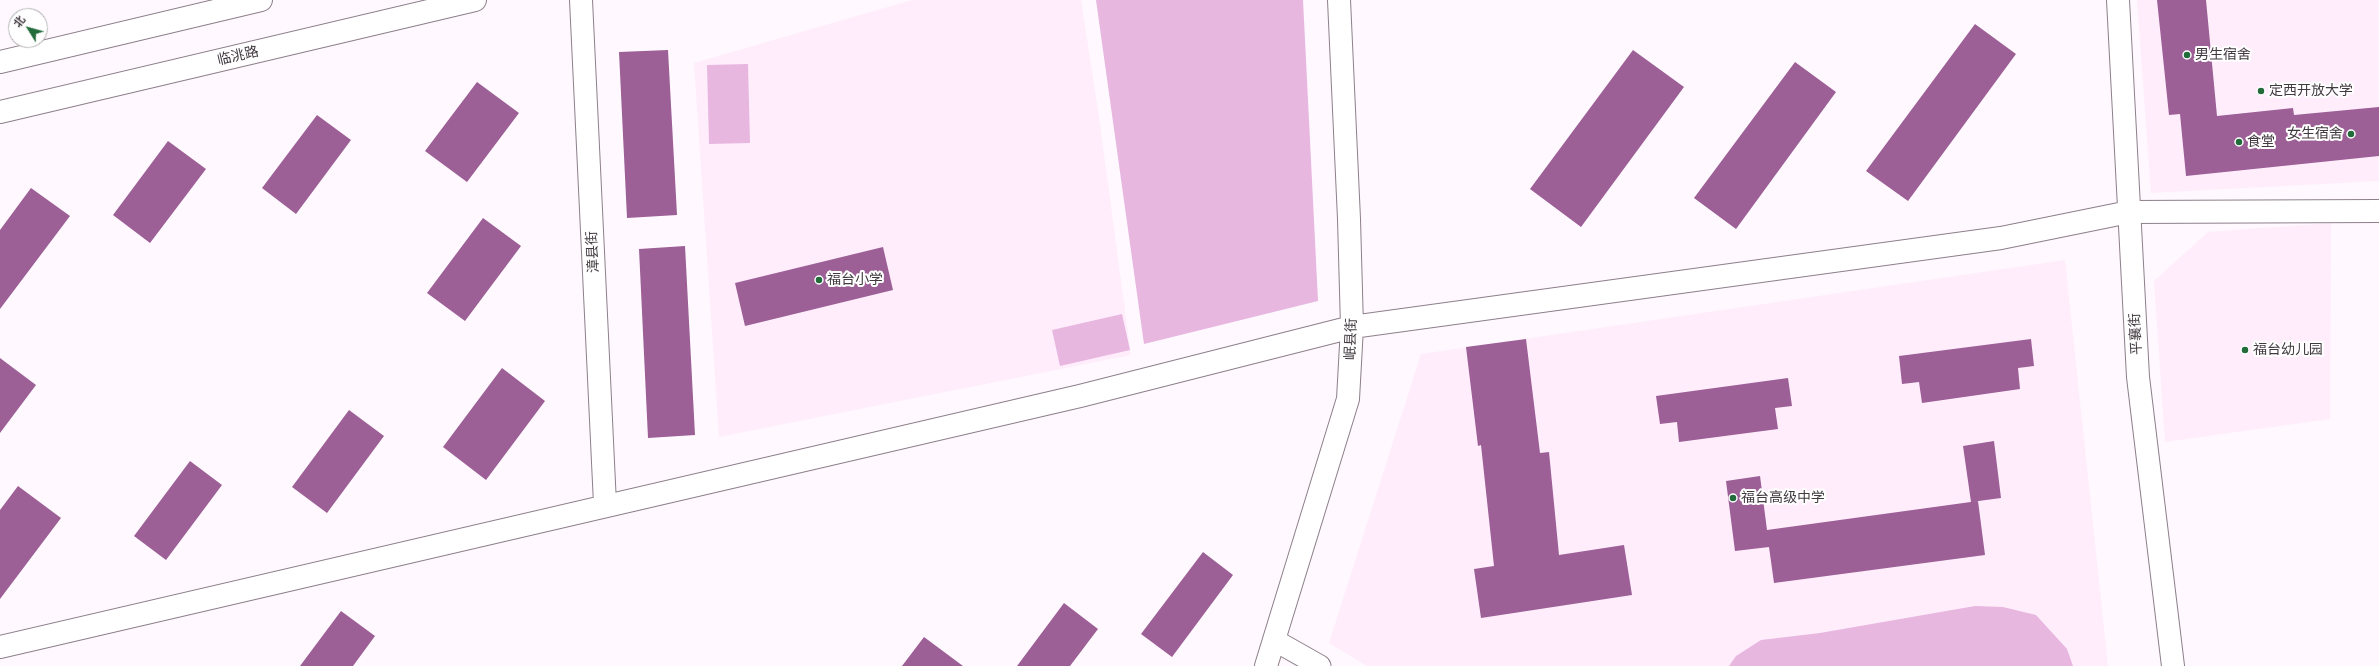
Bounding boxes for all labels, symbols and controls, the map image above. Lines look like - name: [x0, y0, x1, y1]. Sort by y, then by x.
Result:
- north arrow: [8, 8, 48, 48]
- text: 北: [10, 13, 28, 30]
- street label: 临洮路: [216, 43, 260, 69]
- place label: 男生宿舍: [2195, 47, 2251, 63]
- marker: 男生宿舍: [2182, 50, 2192, 60]
- place label: 定西开放大学: [2269, 83, 2353, 99]
- marker: 定西开放大学: [2256, 86, 2266, 96]
- place label: 女生宿舍: [2287, 126, 2343, 142]
- marker: 女生宿舍: [2346, 129, 2356, 139]
- place label: 食堂: [2247, 134, 2275, 150]
- marker: 食堂: [2234, 137, 2244, 147]
- street label: 漳县街: [584, 231, 602, 273]
- place label: 福台小学: [827, 272, 883, 288]
- marker: 福台小学: [814, 275, 824, 285]
- street label: 平襄街: [2127, 313, 2145, 355]
- street label: 岷县街: [1342, 318, 1360, 360]
- place label: 福台幼儿园: [2253, 342, 2323, 358]
- marker: 福台幼儿园: [2240, 345, 2250, 355]
- place label: 福台高级中学: [1741, 490, 1825, 506]
- marker: 福台高级中学: [1728, 493, 1738, 503]

